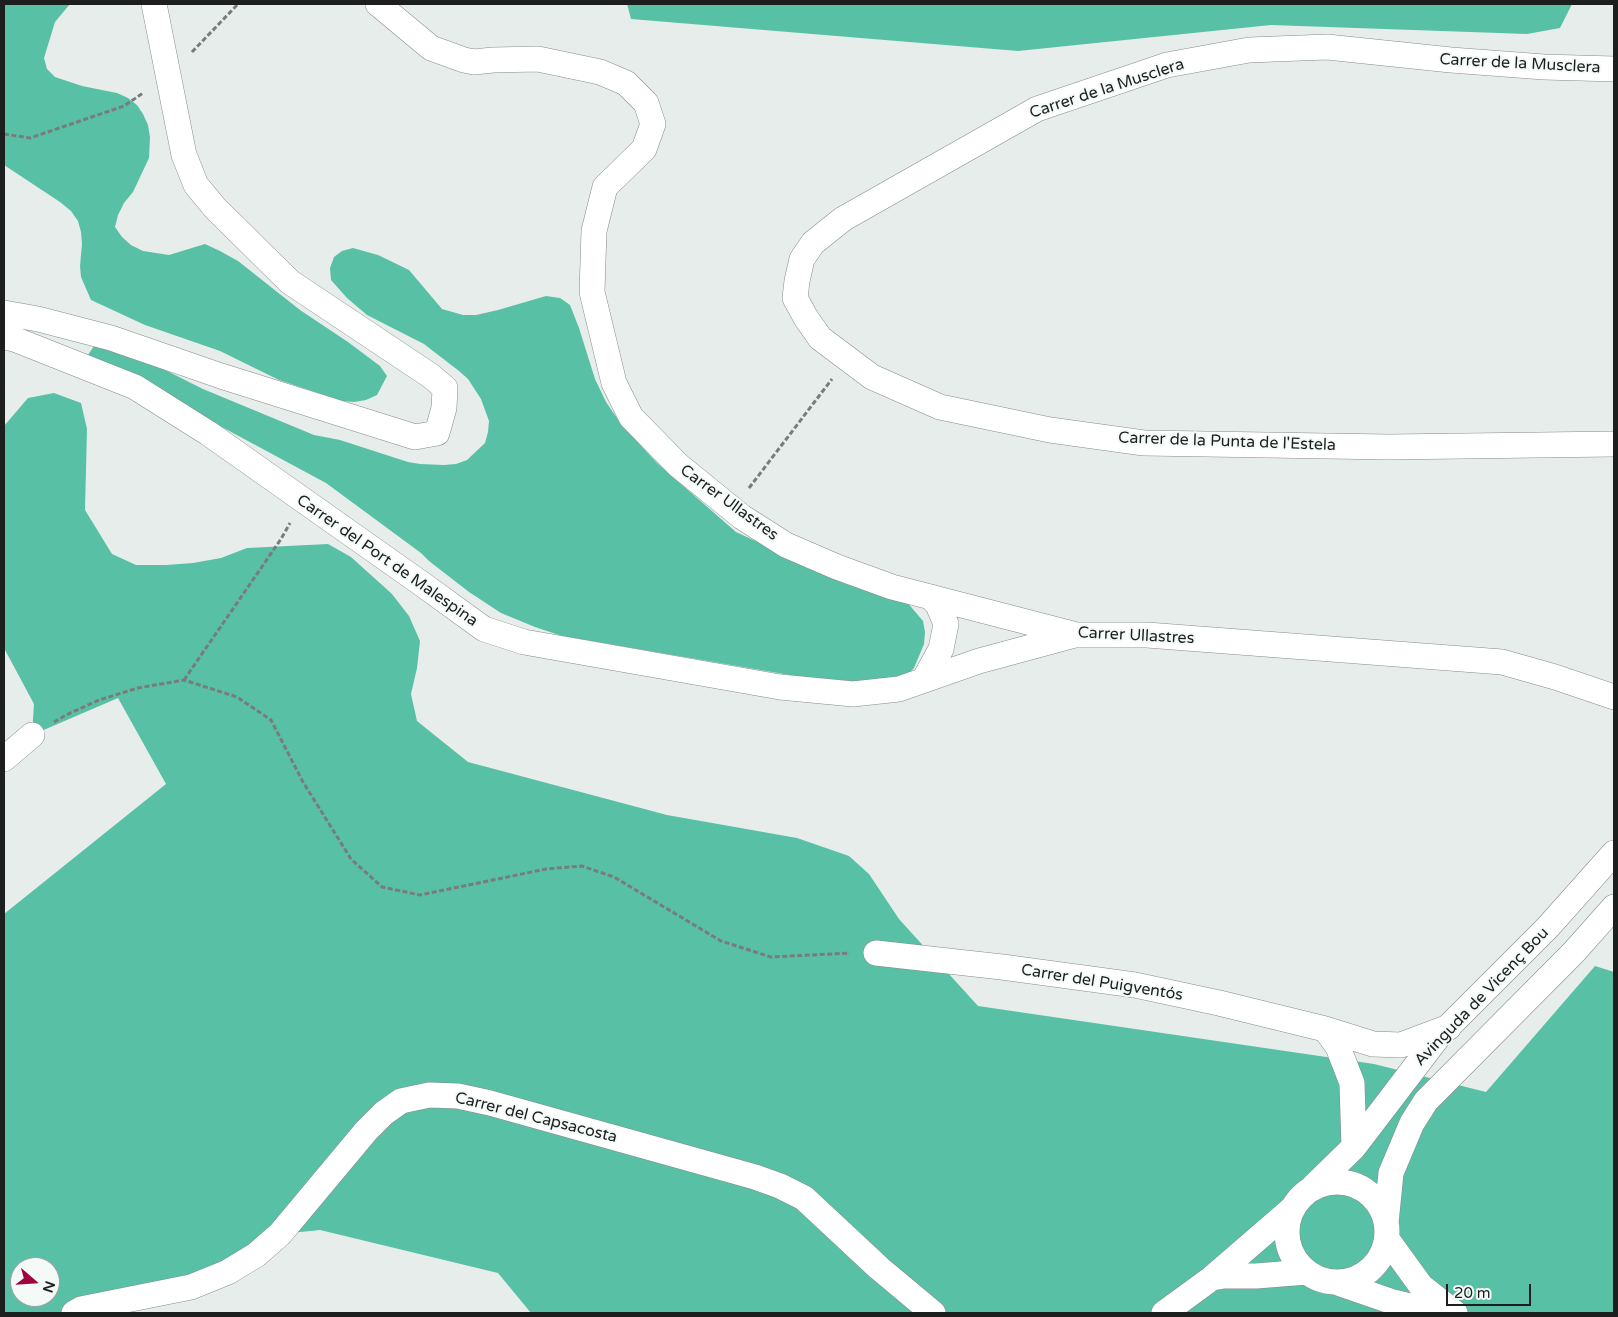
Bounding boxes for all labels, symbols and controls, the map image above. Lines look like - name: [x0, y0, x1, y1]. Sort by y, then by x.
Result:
- street label: Carrer de la Musclera: [1439, 50, 1601, 78]
- street label: Carrer de la Musclera: [1027, 55, 1187, 123]
- street label: Carrer de la Punta de l'Estela: [1118, 429, 1336, 455]
- street label: Carrer Ullastres: [676, 461, 782, 545]
- street label: Carrer del Port de Malespina: [293, 491, 481, 631]
- street label: Carrer Ullastres: [1077, 623, 1195, 649]
- street label: Avinguda de Vicenç Bou: [1411, 924, 1553, 1070]
- street label: Carrer del Puigventós: [1020, 961, 1184, 1005]
- street label: Carrer del Capsacosta: [453, 1089, 619, 1147]
- north arrow: [10, 1257, 60, 1307]
- scale bar: [1448, 1274, 1533, 1306]
- text: N: [39, 1279, 59, 1295]
- text: 20 m: [1454, 1284, 1491, 1302]

